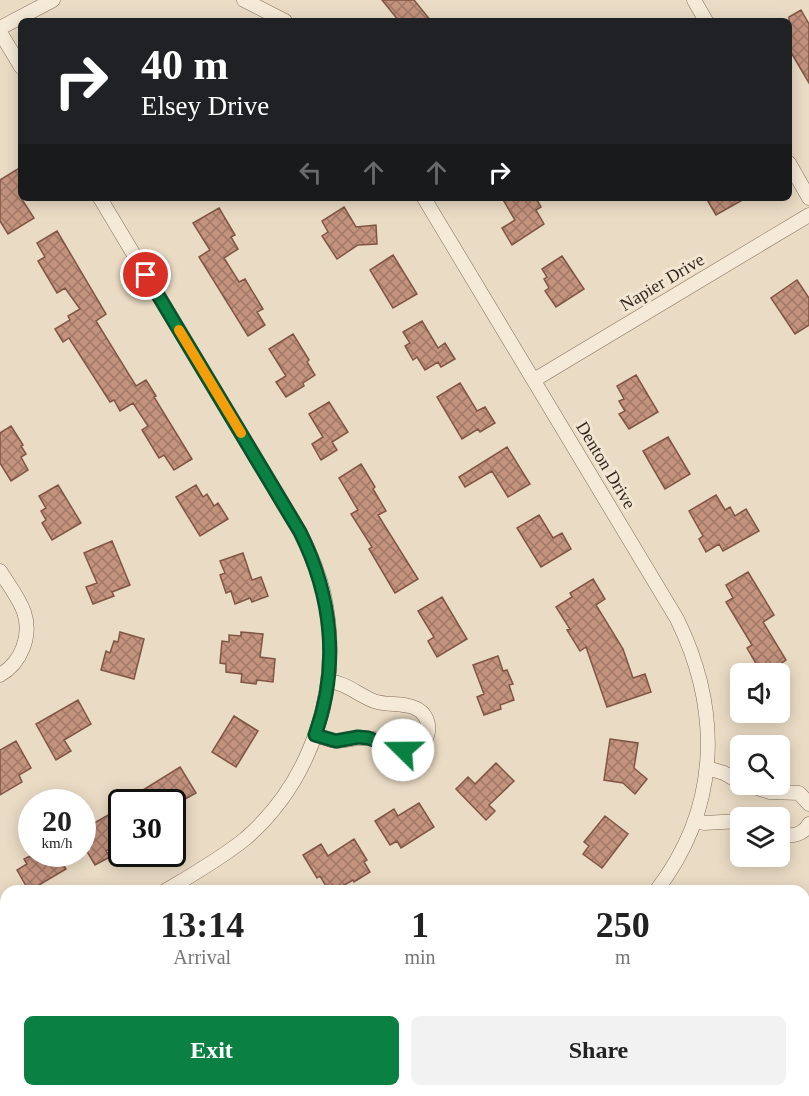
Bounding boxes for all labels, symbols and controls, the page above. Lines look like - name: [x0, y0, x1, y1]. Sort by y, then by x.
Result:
- icon: right: [42, 42, 120, 120]
- text: 40 m: [141, 42, 229, 88]
- text: Elsey Drive: [141, 91, 269, 121]
- icon: left: [294, 156, 327, 189]
- icon: ahead: [357, 156, 390, 189]
- icon: ahead: [420, 156, 453, 189]
- icon: right: [483, 156, 516, 189]
- pin: [120, 249, 171, 300]
- street label: Napier Drive: [616, 249, 708, 315]
- icon: arrive: [129, 258, 162, 291]
- street label: Denton Drive: [572, 418, 640, 512]
- map controls: [730, 663, 790, 867]
- button: sound: [730, 663, 790, 723]
- position arrow: [371, 718, 435, 782]
- button: search: [730, 735, 790, 795]
- speed limit sign: 30: [108, 789, 186, 867]
- text: 20: [42, 804, 72, 837]
- button: layers: [730, 807, 790, 867]
- text: km/h: [42, 835, 72, 851]
- text: 13:14: [160, 905, 244, 945]
- text: 1: [411, 905, 429, 945]
- text: 250: [596, 905, 650, 945]
- text: Arrival: [173, 946, 231, 968]
- text: min: [404, 946, 436, 968]
- text: m: [615, 946, 631, 968]
- button: Exit: [24, 1016, 399, 1085]
- button: Share: [411, 1016, 786, 1085]

